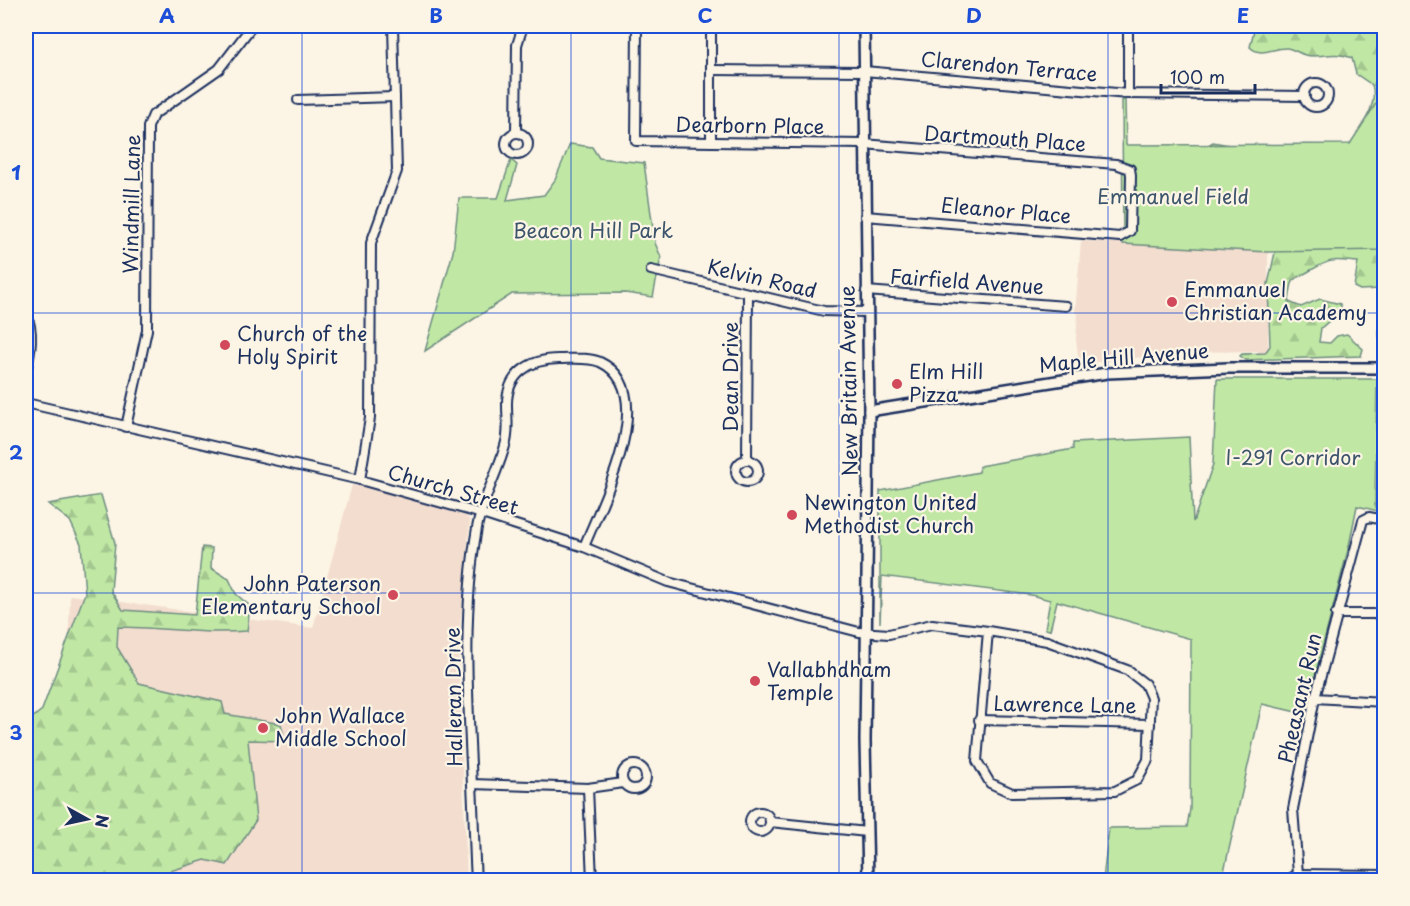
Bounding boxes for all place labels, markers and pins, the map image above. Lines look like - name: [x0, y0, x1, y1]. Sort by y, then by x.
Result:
- place label: Emmanuel Christian Academy: [1184, 274, 1367, 327]
- marker: Emmanuel Christian Academy: [1165, 295, 1179, 309]
- place label: Church of the Holy Spirit: [237, 318, 367, 371]
- marker: Church of the Holy Spirit: [218, 338, 232, 352]
- place label: Elm Hill Pizza: [909, 356, 983, 409]
- marker: Elm Hill Pizza: [890, 377, 904, 391]
- place label: Newington United Methodist Church: [804, 487, 977, 540]
- marker: Newington United Methodist Church: [785, 508, 799, 522]
- place label: John Paterson Elementary School: [201, 568, 381, 621]
- marker: John Paterson Elementary School: [386, 588, 400, 602]
- place label: Vallabhdham Temple: [767, 654, 891, 707]
- marker: Vallabhdham Temple: [748, 674, 762, 688]
- place label: John Wallace Middle School: [275, 700, 407, 753]
- marker: John Wallace Middle School: [256, 721, 270, 735]

